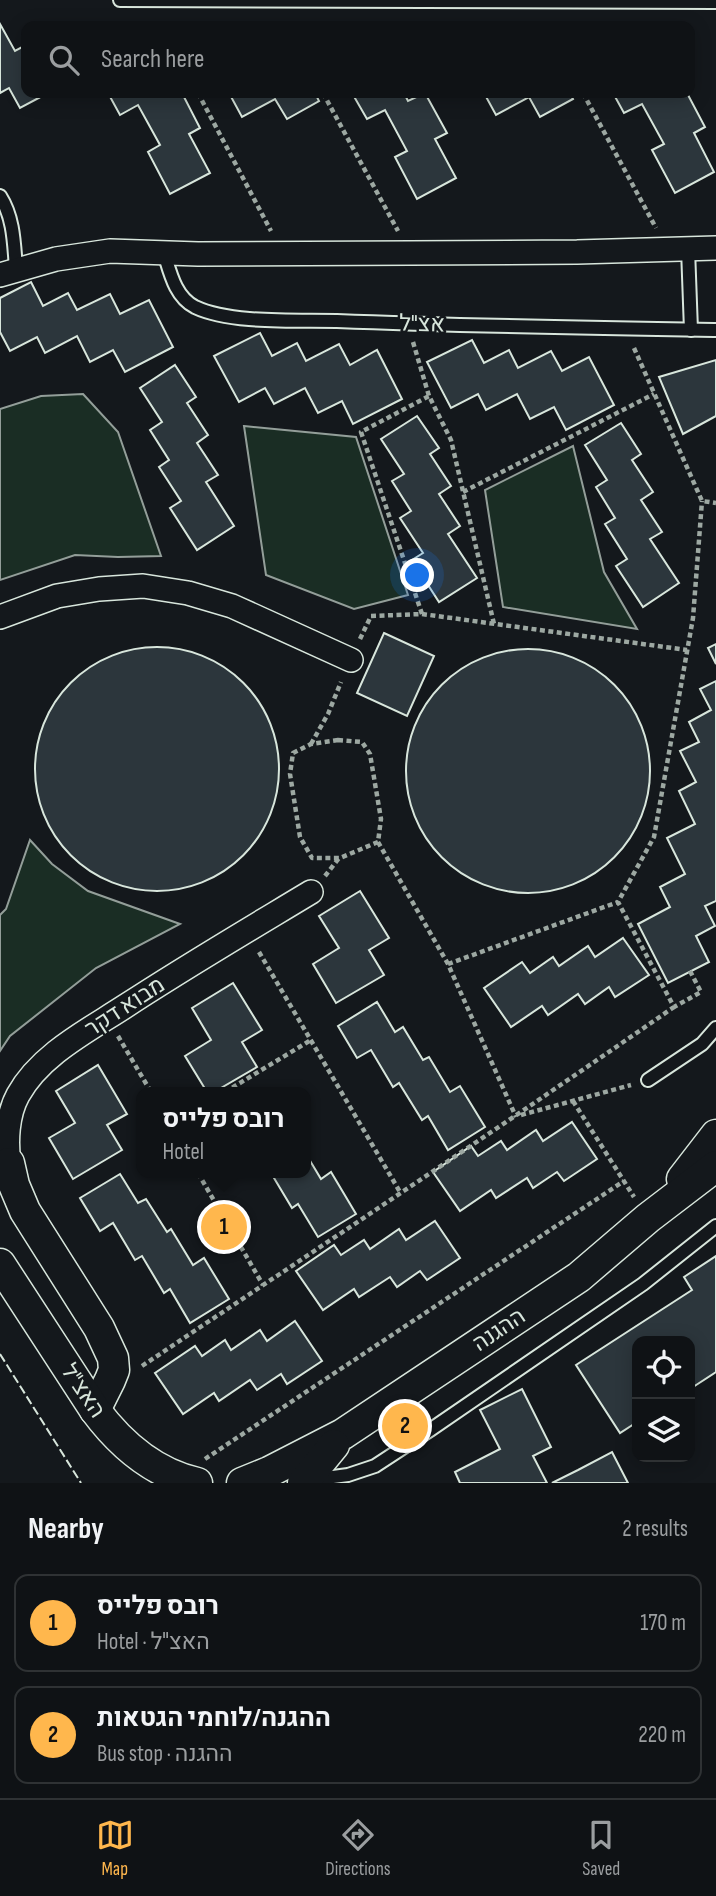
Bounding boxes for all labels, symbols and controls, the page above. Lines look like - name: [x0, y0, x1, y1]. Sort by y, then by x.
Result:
- search box: [21, 21, 695, 98]
- icon: search: [45, 41, 83, 79]
- text: Search here: [101, 44, 204, 75]
- street label: אצ"ל: [399, 310, 445, 338]
- your location: [400, 558, 434, 592]
- street label: מבוא דקר: [80, 971, 170, 1043]
- popup: [136, 1087, 311, 1178]
- text: רובס פלייס: [163, 1104, 284, 1135]
- text: Hotel: [163, 1138, 204, 1166]
- pin: 1: [201, 1201, 247, 1253]
- street label: ההגנה: [467, 1302, 531, 1358]
- map controls: [632, 1336, 695, 1462]
- button: locate: [632, 1336, 695, 1399]
- street label: האצ"ל: [55, 1359, 111, 1423]
- button: layers: [632, 1399, 695, 1462]
- pin: 2: [382, 1400, 428, 1452]
- text: Nearby: [28, 1511, 104, 1547]
- text: 2 results: [622, 1515, 688, 1543]
- text: רובס פלייס: [97, 1591, 219, 1622]
- text: 1: [48, 1609, 58, 1637]
- text: 170 m: [640, 1609, 686, 1637]
- text: Hotel · האצ"ל: [97, 1628, 210, 1656]
- text: ההגנה/לוחמי הגטאות: [97, 1703, 331, 1734]
- text: 2: [48, 1721, 58, 1749]
- text: 220 m: [638, 1721, 686, 1749]
- text: Bus stop · ההגנה: [97, 1740, 233, 1768]
- tab: Map: [96, 1816, 134, 1881]
- tab: Directions: [325, 1816, 391, 1881]
- tab: Saved: [582, 1816, 620, 1881]

